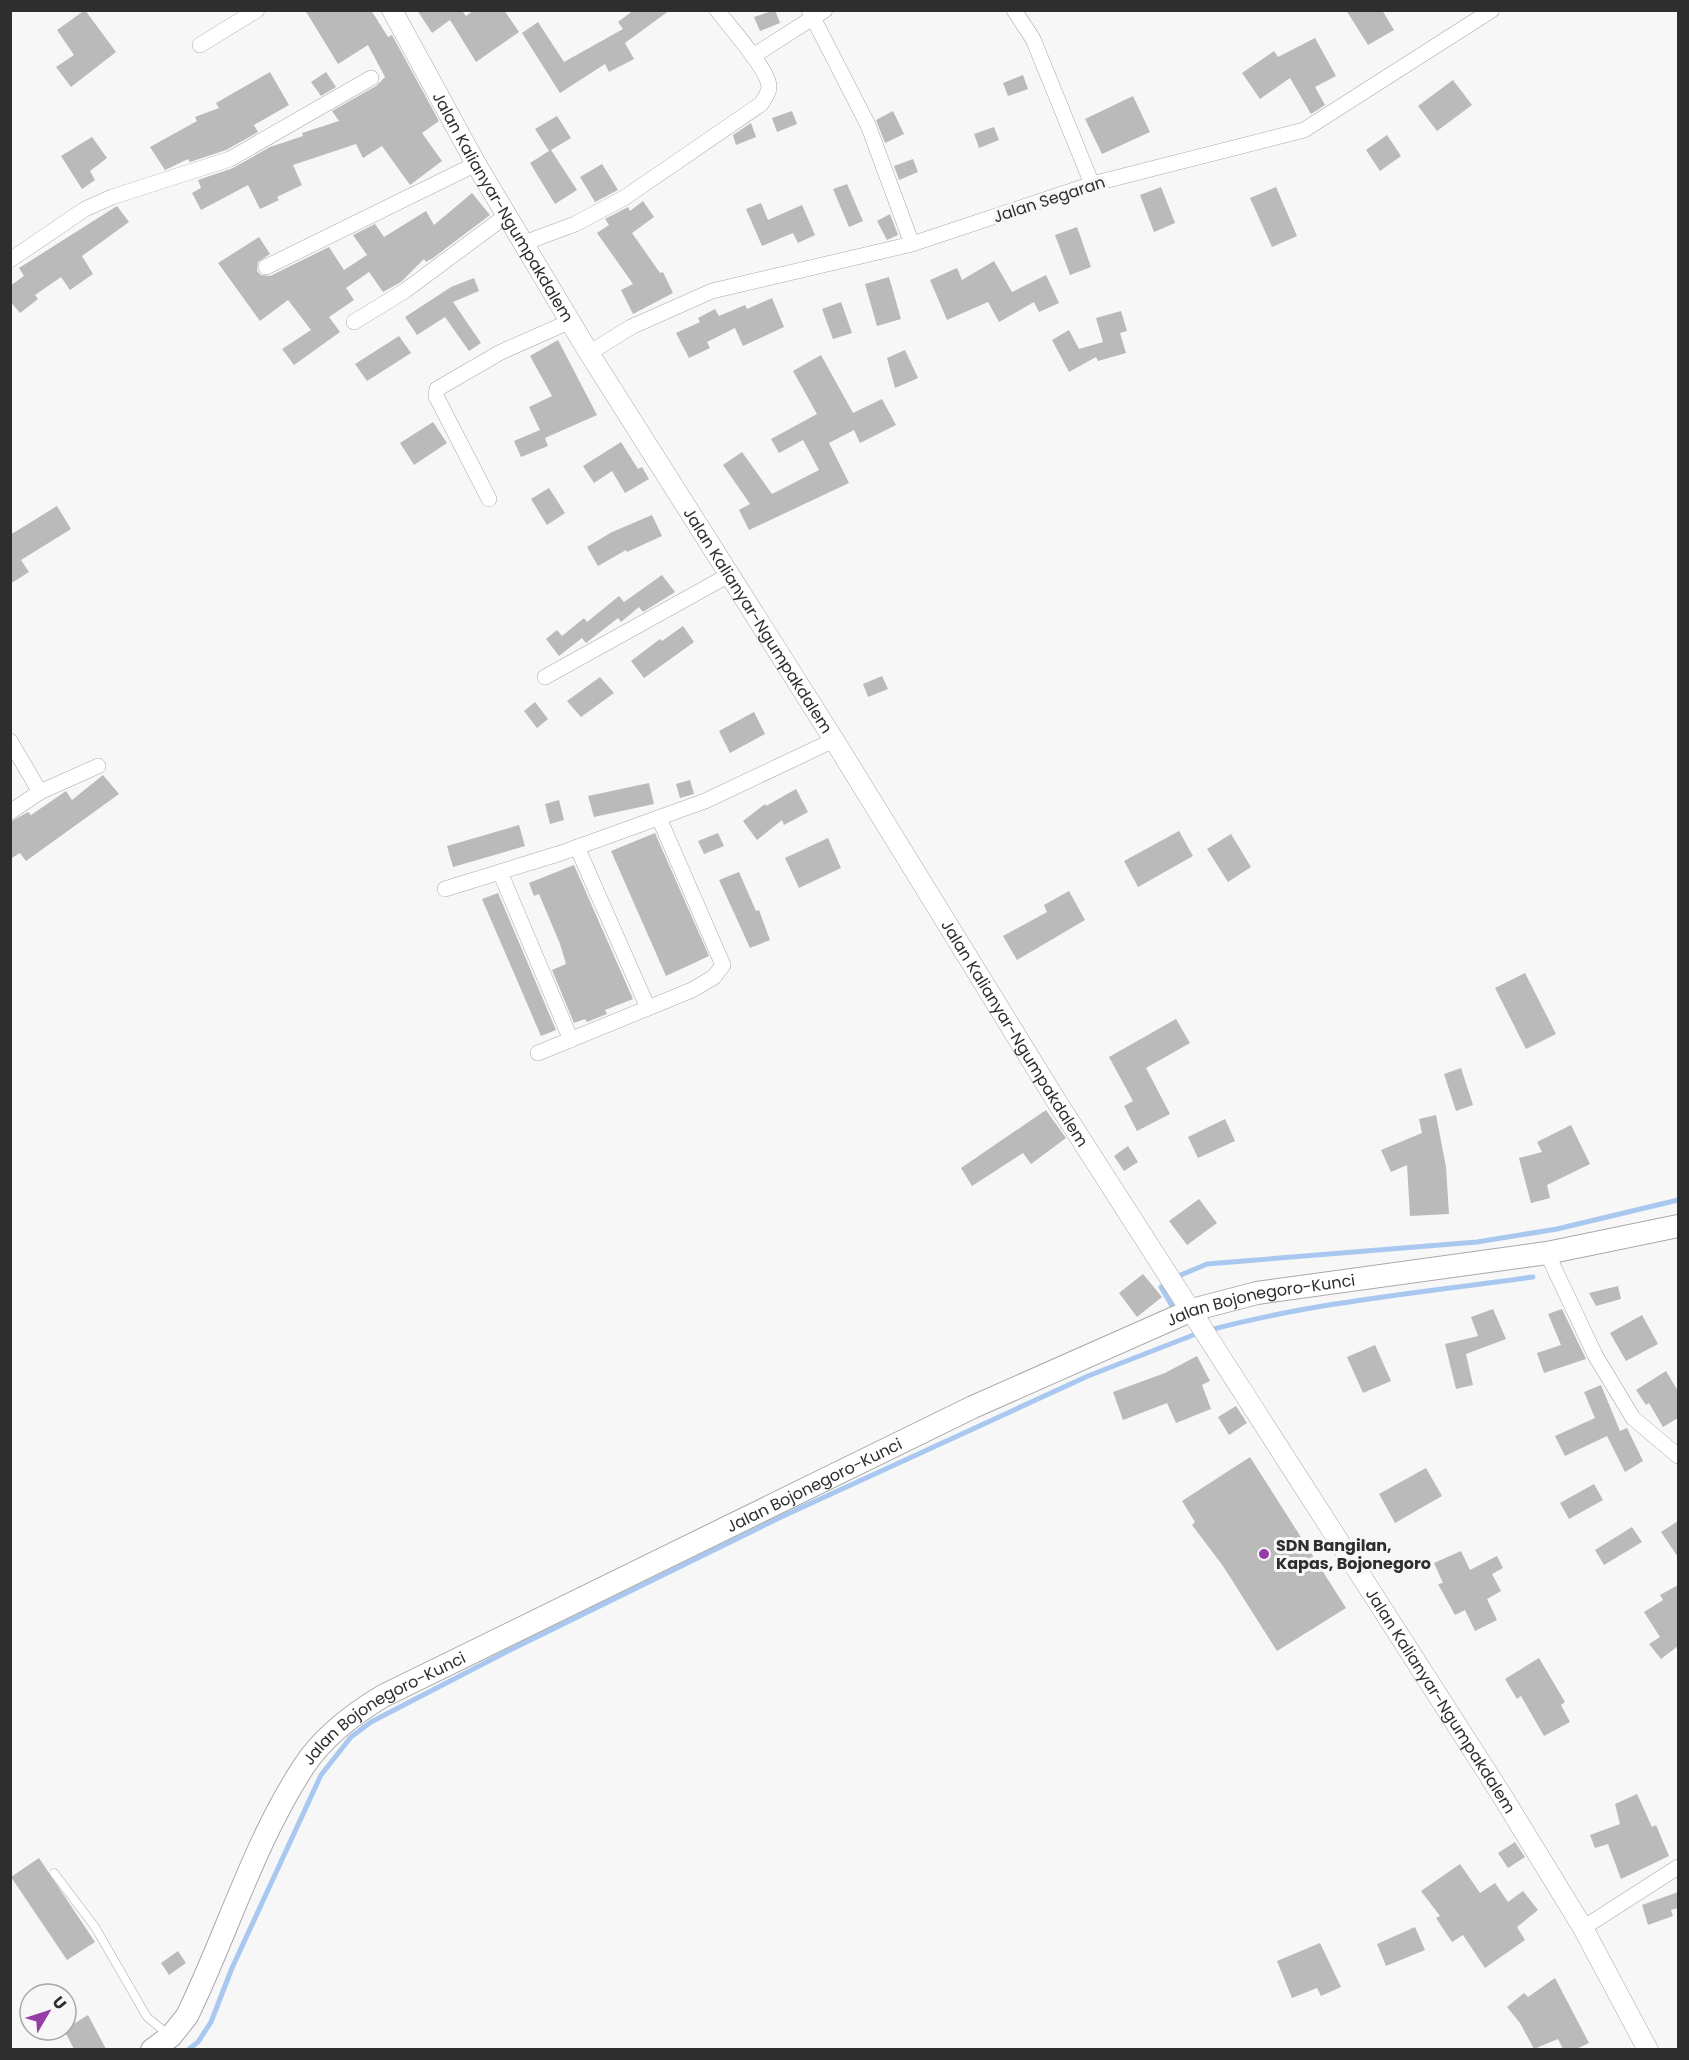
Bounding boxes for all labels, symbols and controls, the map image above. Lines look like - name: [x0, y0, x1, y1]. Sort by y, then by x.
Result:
- street label: Jalan Kalianyar-Ngumpakdalem: [427, 88, 579, 327]
- street label: Jalan Segaran: [990, 171, 1108, 228]
- street label: Jalan Kalianyar-Ngumpakdalem: [678, 503, 838, 738]
- street label: Jalan Kalianyar-Ngumpakdalem: [935, 915, 1094, 1151]
- street label: Jalan Bojonegoro-Kunci: [1163, 1269, 1357, 1332]
- street label: Jalan Bojonegoro-Kunci: [723, 1433, 906, 1538]
- place label: SDN Bangilan, Kapas, Bojonegoro: [1276, 1534, 1431, 1575]
- marker: SDN Bangilan, Kapas, Bojonegoro: [1257, 1547, 1271, 1561]
- street label: Jalan Kalianyar-Ngumpakdalem: [1360, 1584, 1521, 1818]
- street label: Jalan Bojonegoro-Kunci: [297, 1646, 470, 1770]
- north arrow: [18, 1982, 78, 2042]
- text: U: [47, 1991, 72, 2014]

